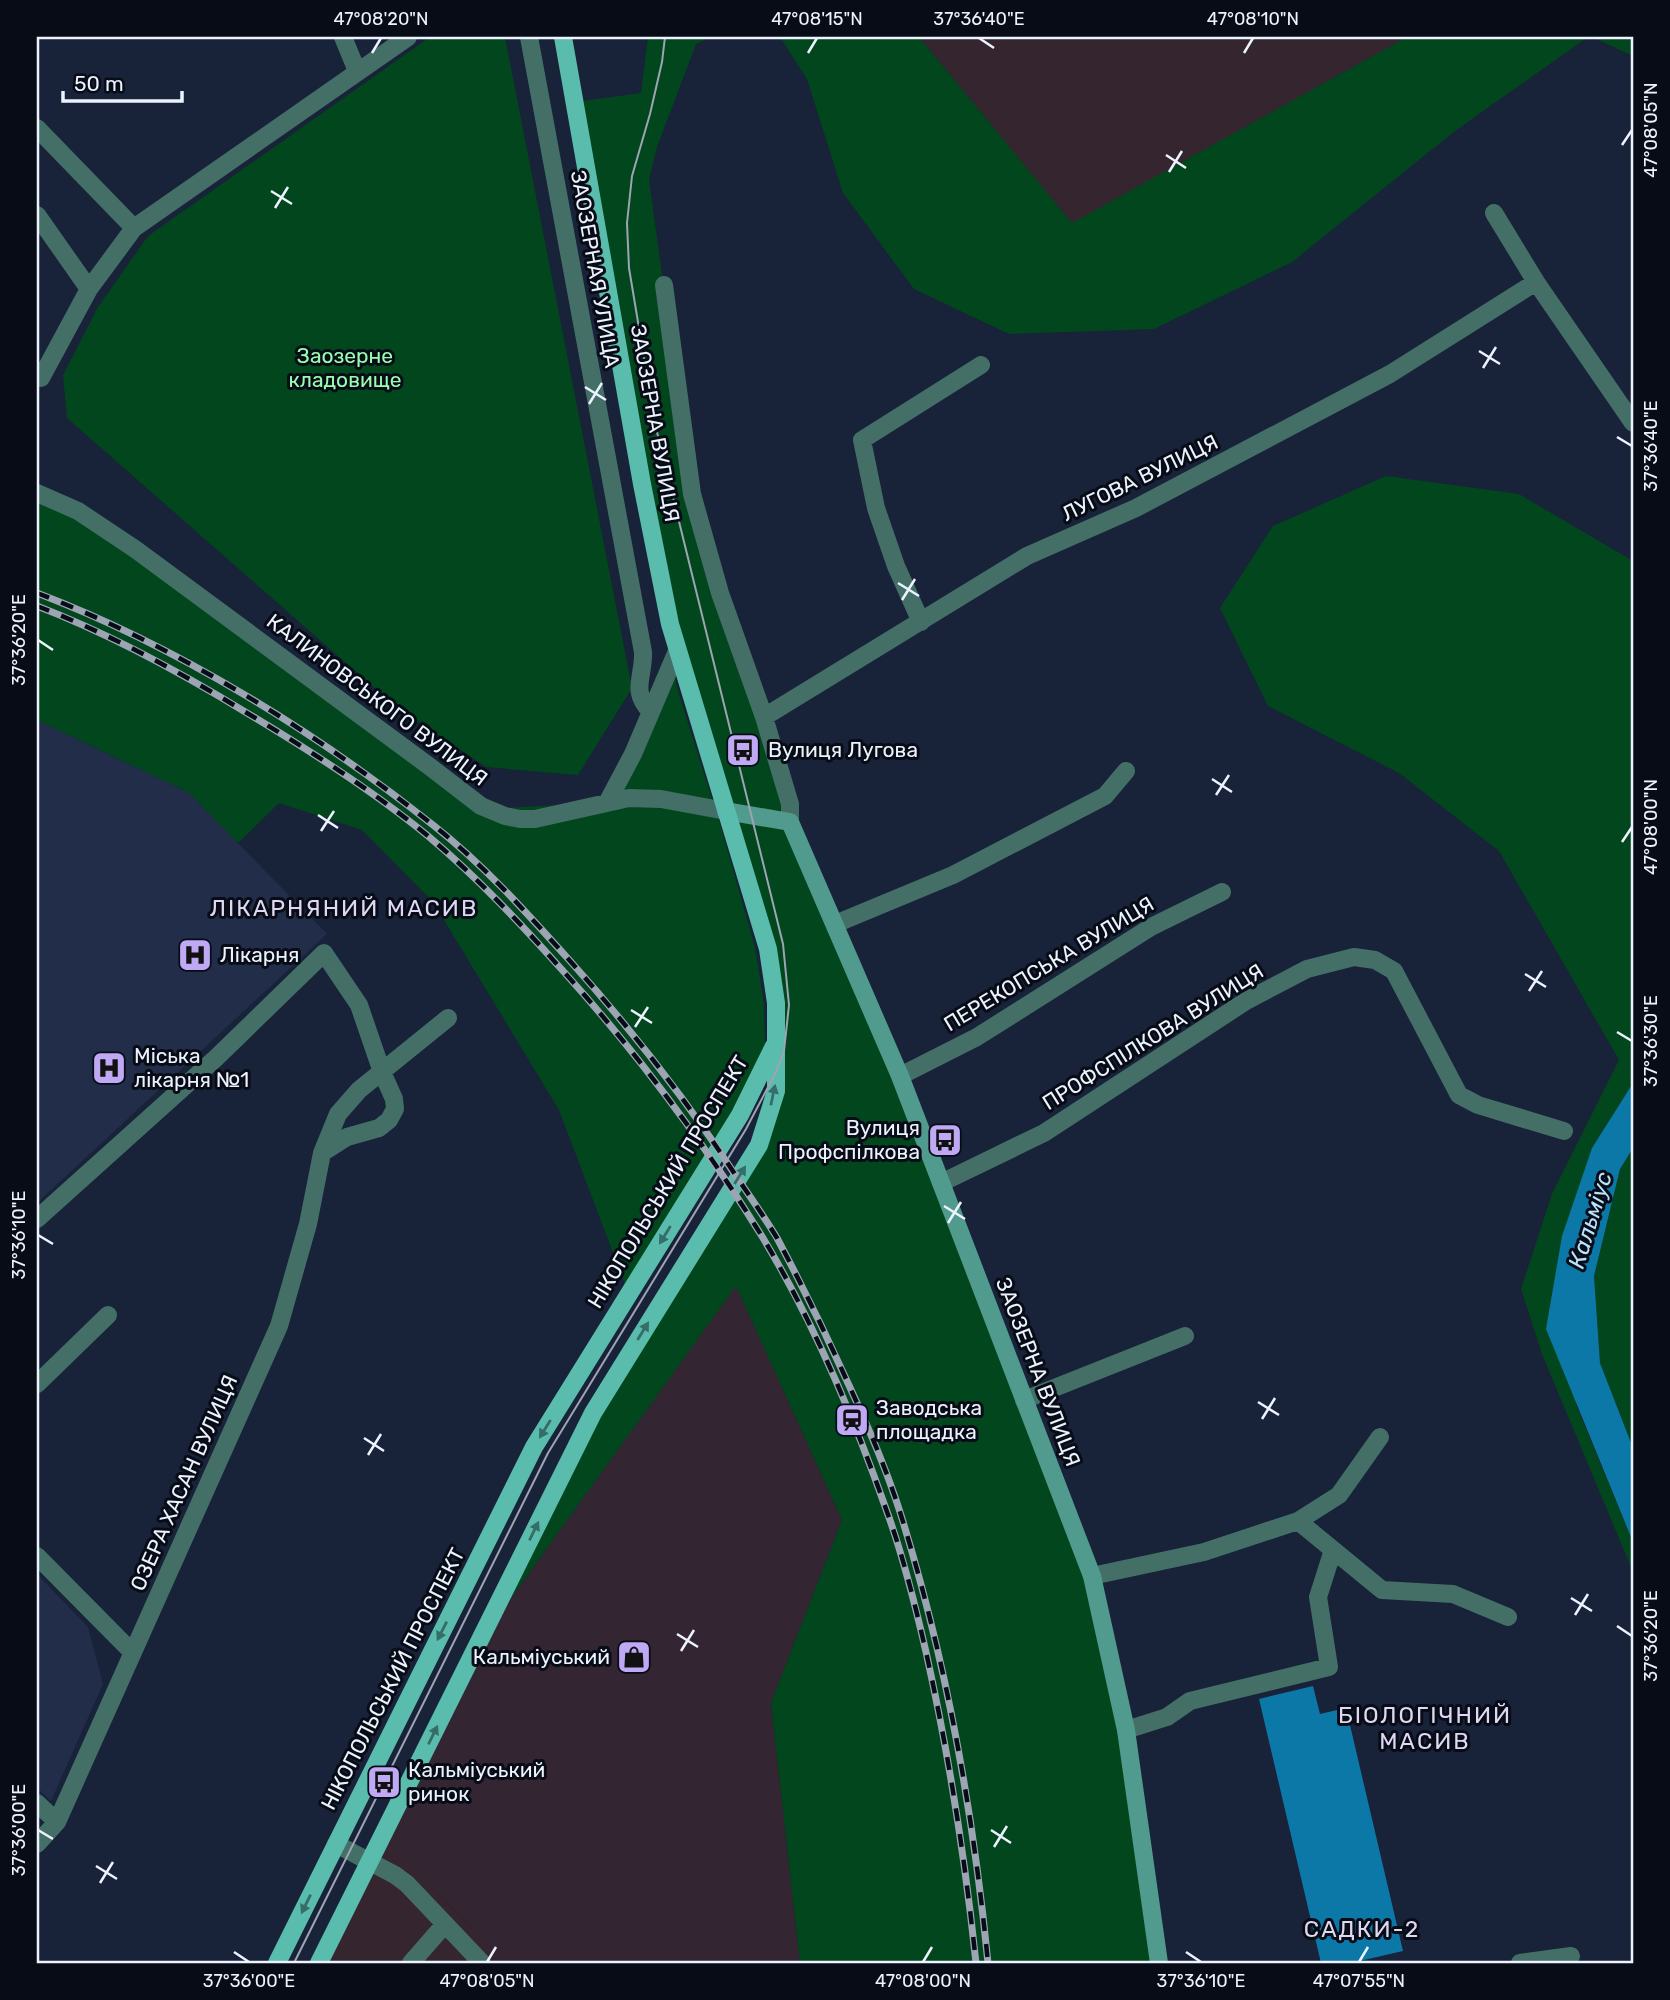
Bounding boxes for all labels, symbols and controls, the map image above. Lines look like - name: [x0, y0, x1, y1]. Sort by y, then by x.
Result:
- text: 47°08'20"N: [333, 8, 429, 30]
- text: 47°08'15"N: [771, 8, 863, 30]
- text: 37°36'40"E: [933, 8, 1025, 30]
- text: 47°08'10"N: [1207, 8, 1299, 30]
- scale bar: [63, 60, 182, 104]
- text: 50 m: [74, 71, 124, 96]
- text: 47°08'05"N: [1640, 82, 1662, 178]
- street label: ЗАОЗЕРНАЯ УЛИЦА: [566, 168, 625, 370]
- street label: ЗАОЗЕРНА ВУЛИЦЯ: [626, 322, 685, 524]
- park label: Заозерне кладовище: [288, 343, 402, 392]
- text: 37°36'40"E: [1640, 400, 1662, 492]
- street label: ЛУГОВА ВУЛИЦЯ: [1058, 429, 1222, 526]
- text: 37°36'20"E: [8, 594, 30, 686]
- street label: КАЛИНОВСЬКОГО ВУЛИЦЯ: [262, 608, 493, 791]
- bus stop icon: Вулиця Лугова: [724, 731, 762, 769]
- place label: Вулиця Лугова: [768, 737, 918, 762]
- text: 47°08'00"N: [1640, 779, 1662, 875]
- street label: ПЕРЕКОПСЬКА ВУЛИЦЯ: [939, 891, 1158, 1036]
- district label: ЛІКАРНЯНИЙ МАСИВ: [210, 894, 478, 922]
- hospital icon: Лікарня: [176, 936, 214, 974]
- place label: Лікарня: [220, 942, 300, 967]
- street label: ПРОФСПІЛКОВА ВУЛИЦЯ: [1038, 958, 1268, 1115]
- text: 37°36'30"E: [1640, 995, 1662, 1087]
- place label: Міська лікарня №1: [134, 1043, 249, 1092]
- hospital icon: Міська лікарня №1: [90, 1049, 128, 1087]
- street label: НІКОПОЛЬСЬКИЙ ПРОСПЕКТ: [582, 1051, 753, 1313]
- one-way arrow: [768, 1084, 779, 1106]
- place label: Вулиця Профспілкова: [778, 1115, 920, 1164]
- bus stop icon: Вулиця Профспілкова: [926, 1121, 964, 1159]
- one-way arrow: [734, 1166, 747, 1185]
- water label: Кальміус: [1562, 1168, 1618, 1272]
- text: 37°36'10"E: [8, 1191, 30, 1279]
- one-way arrow: [659, 1226, 672, 1245]
- street label: ЗАОЗЕРНА ВУЛИЦЯ: [991, 1274, 1086, 1470]
- one-way arrow: [637, 1322, 650, 1341]
- street label: ОЗЕРА ХАСАН ВУЛИЦЯ: [125, 1371, 242, 1595]
- place label: Заводська площадка: [876, 1395, 982, 1444]
- station icon: Заводська площадка: [833, 1401, 871, 1439]
- one-way arrow: [539, 1419, 552, 1438]
- one-way arrow: [529, 1521, 540, 1541]
- street label: НІКОПОЛЬСЬКИЙ ПРОСПЕКТ: [315, 1544, 470, 1814]
- text: 37°36'20"E: [1640, 1590, 1662, 1682]
- one-way arrow: [436, 1621, 448, 1641]
- shop icon: Кальміуський: [615, 1638, 653, 1676]
- place label: Кальміуський: [473, 1644, 610, 1669]
- district label: БІОЛОГІЧНИЙ МАСИВ: [1338, 1701, 1512, 1755]
- one-way arrow: [428, 1725, 439, 1745]
- place label: Кальміуський ринок: [408, 1757, 545, 1806]
- bus stop icon: Кальміуський ринок: [365, 1763, 403, 1801]
- text: 37°36'00"E: [8, 1784, 30, 1876]
- one-way arrow: [301, 1894, 312, 1914]
- district label: САДКИ-2: [1304, 1915, 1420, 1943]
- text: 37°36'00"E: [203, 1970, 295, 1992]
- text: 47°08'05"N: [439, 1970, 535, 1992]
- text: 47°08'00"N: [875, 1970, 971, 1992]
- text: 37°36'10"E: [1157, 1970, 1245, 1992]
- text: 47°07'55"N: [1313, 1970, 1405, 1992]

